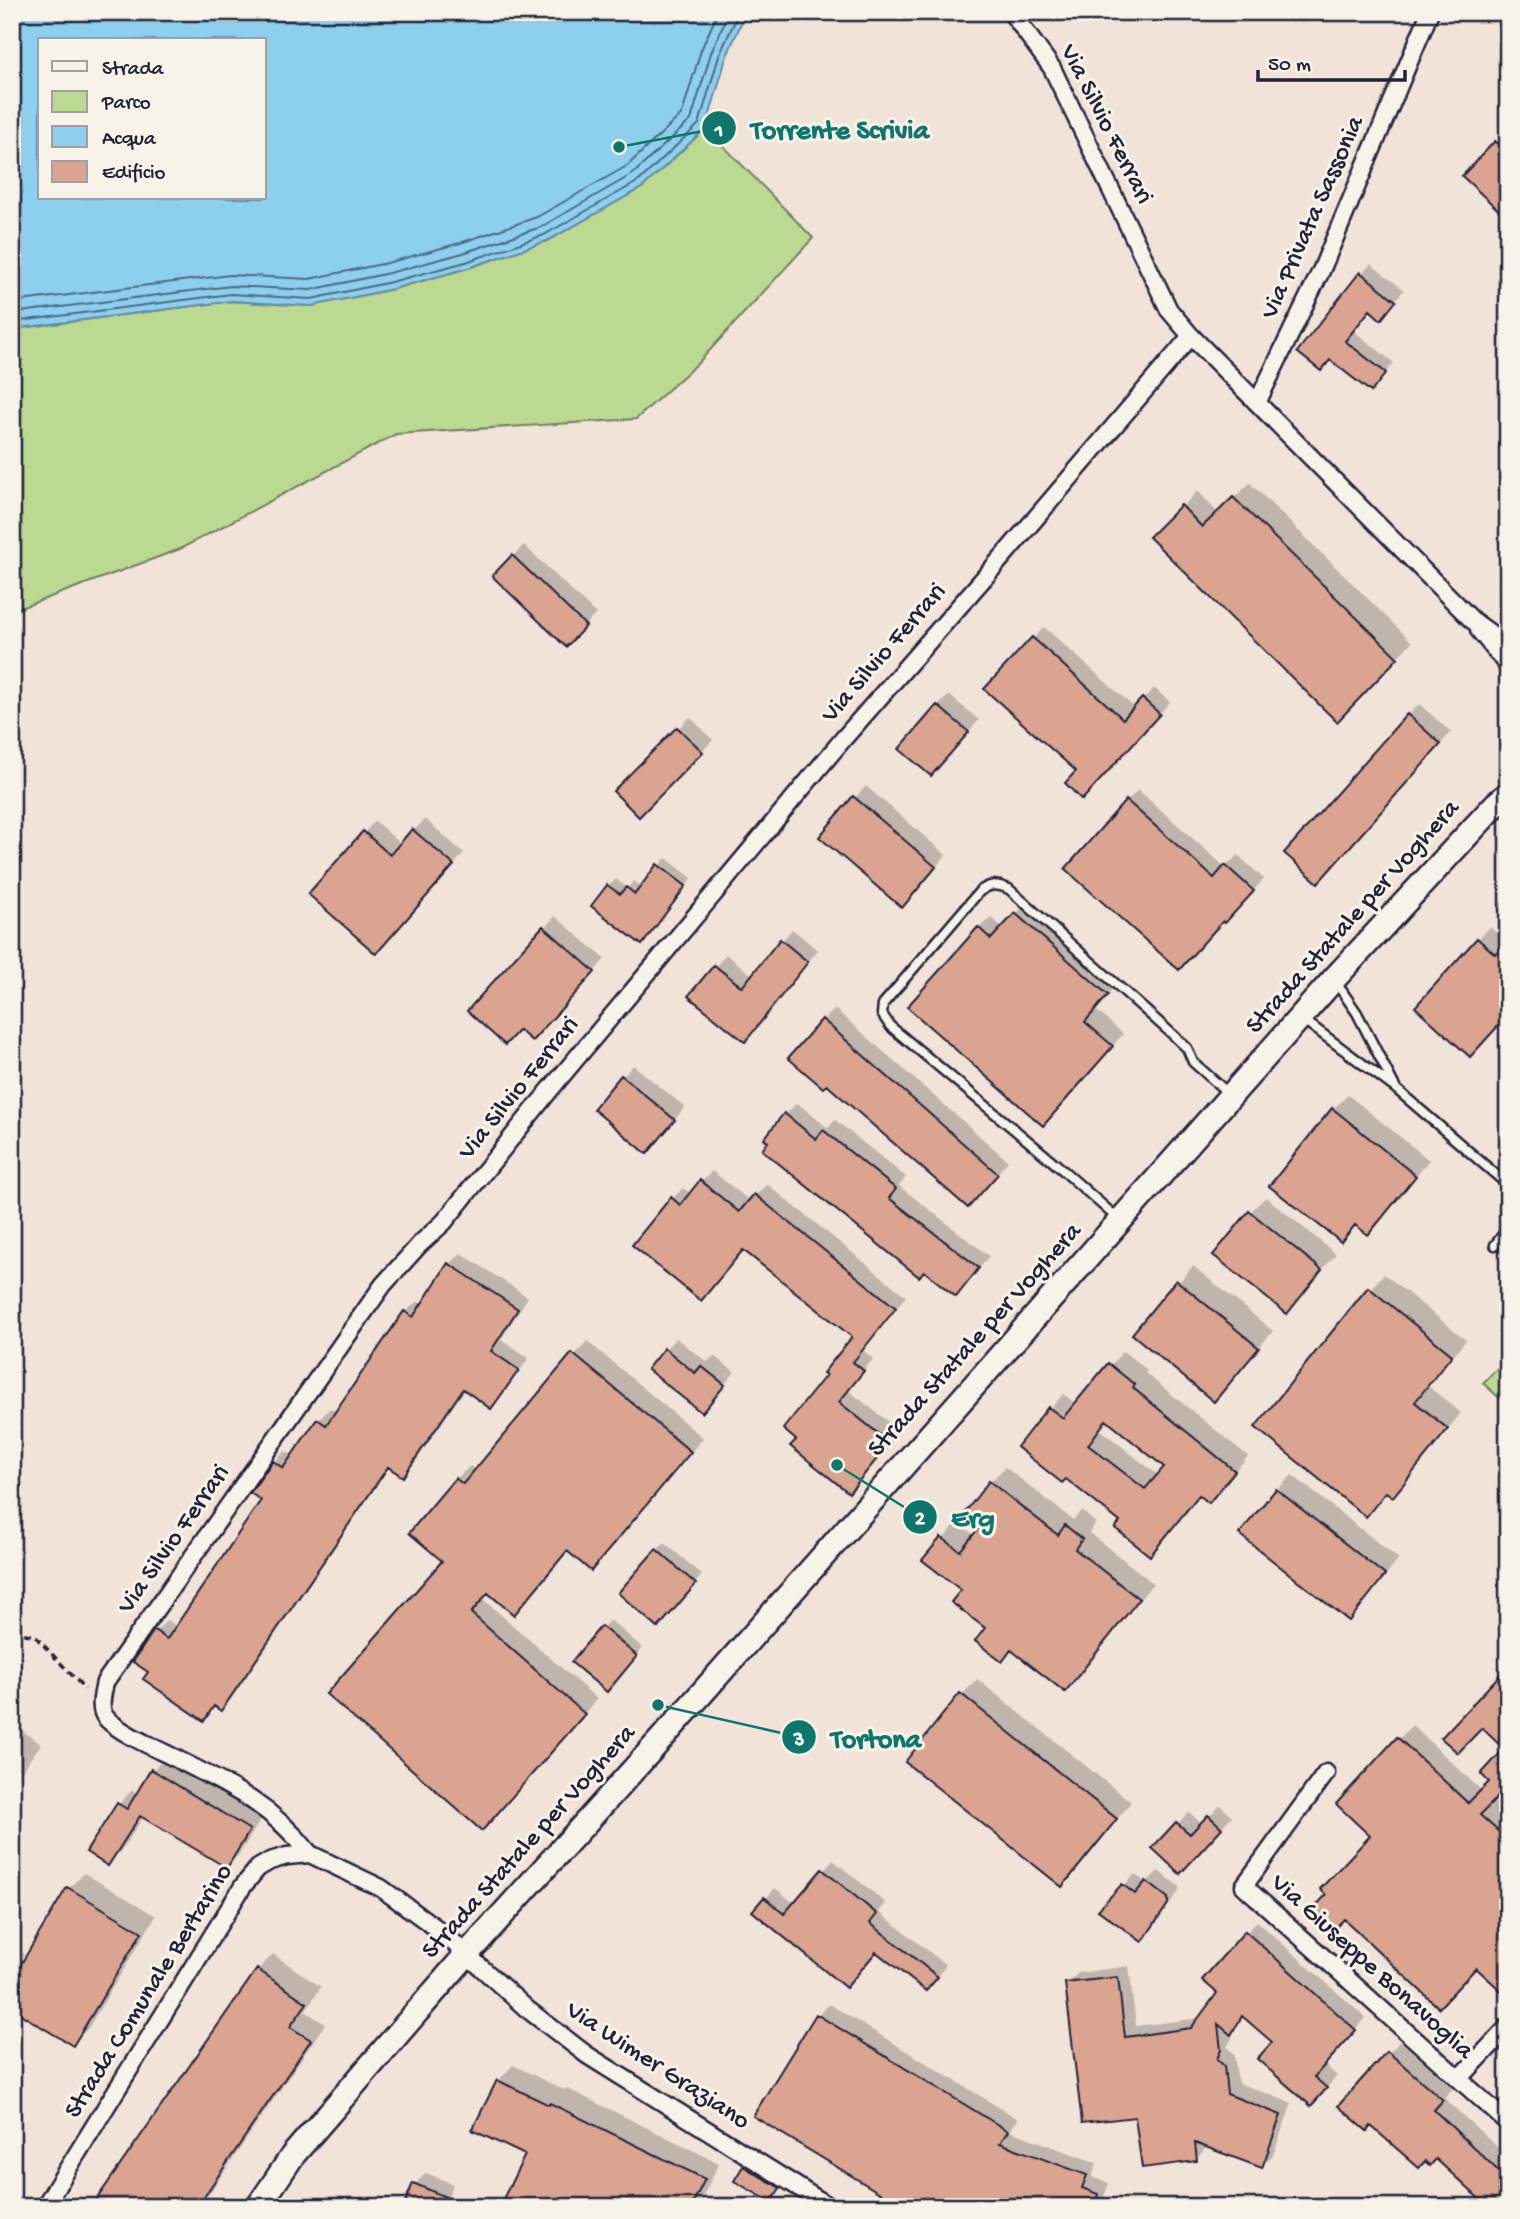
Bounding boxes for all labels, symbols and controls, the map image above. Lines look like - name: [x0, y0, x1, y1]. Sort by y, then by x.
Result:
- legend: [38, 38, 266, 200]
- scale bar: [1258, 38, 1404, 82]
- street label: Via Silvio Ferrari: [1051, 39, 1159, 210]
- text: 50 m: [1268, 54, 1311, 79]
- text: Strada: [102, 58, 165, 83]
- text: Parco: [101, 92, 151, 117]
- callout: Torrente Scrivia: [702, 104, 943, 153]
- street label: Via Privata Sassonia: [1255, 110, 1373, 325]
- text: Torrente Scrivia: [749, 116, 930, 149]
- text: 1: [714, 120, 723, 145]
- text: Acqua: [102, 128, 157, 153]
- text: Edificio: [102, 162, 166, 187]
- street label: Via Silvio Ferrari: [815, 578, 954, 731]
- street label: Strada Statale per Voghera: [1240, 793, 1469, 1042]
- street label: Via Silvio Ferrari: [452, 1011, 587, 1168]
- street label: Strada Statale per Voghera: [862, 1216, 1091, 1465]
- street label: Via Silvio Ferrari: [111, 1459, 238, 1622]
- callout: Erg: [902, 1492, 1008, 1541]
- text: Erg: [951, 1504, 995, 1537]
- text: 2: [915, 1508, 926, 1533]
- callout: Tortona: [782, 1713, 935, 1762]
- street label: Strada Statale per Voghera: [416, 1718, 645, 1967]
- text: Tortona: [829, 1725, 922, 1758]
- text: 3: [793, 1729, 805, 1754]
- street label: Strada Comunale Bertarino: [59, 1859, 241, 2125]
- street label: Via Giuseppe Bonavoglia: [1262, 1868, 1480, 2068]
- street label: Via Wimer Graziano: [558, 1995, 755, 2138]

